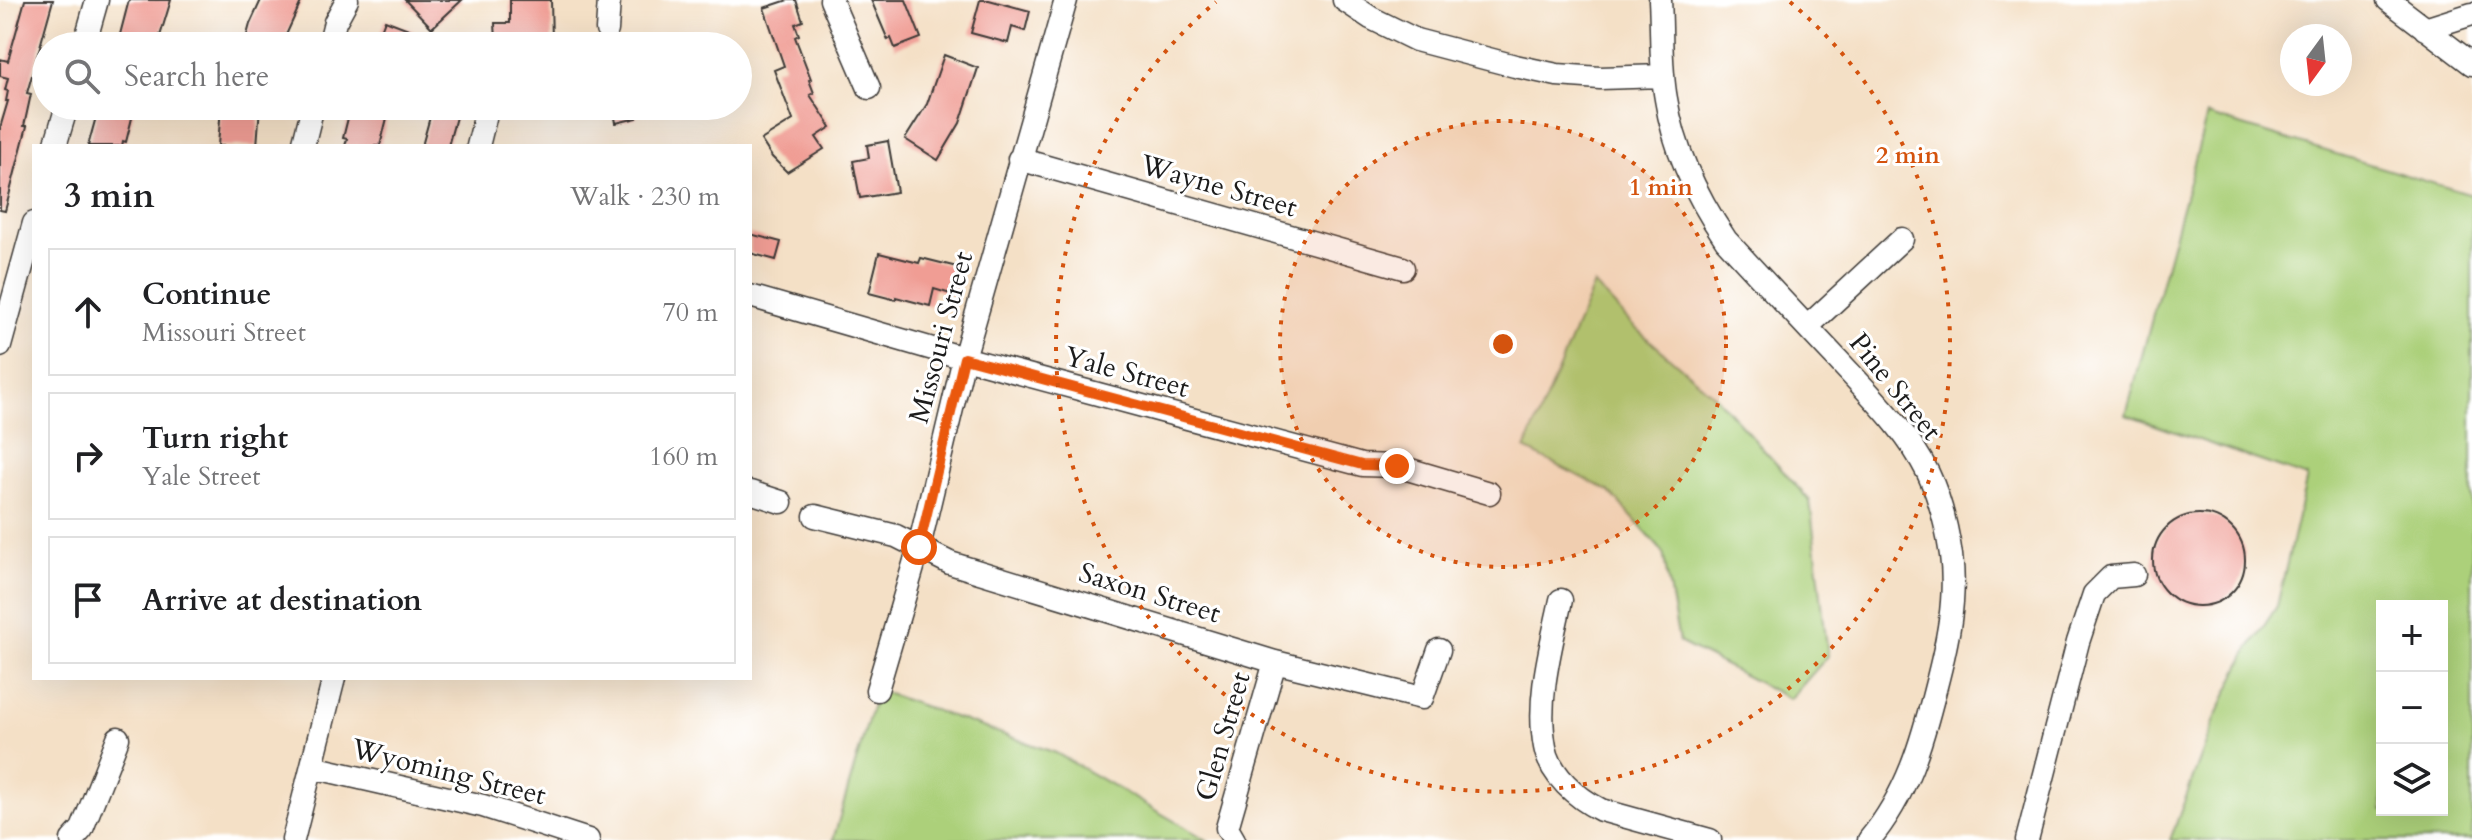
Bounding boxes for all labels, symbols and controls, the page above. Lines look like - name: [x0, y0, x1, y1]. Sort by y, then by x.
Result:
- north arrow: [2280, 24, 2352, 96]
- search box: [32, 32, 752, 120]
- icon: search: [60, 54, 104, 98]
- text: Search here: [124, 56, 269, 97]
- text: 2 min: [1876, 139, 1941, 172]
- street label: Wayne Street: [1135, 145, 1302, 227]
- text: 1 min: [1629, 171, 1694, 204]
- text: 3 min: [64, 173, 155, 219]
- text: Walk · 230 m: [570, 179, 720, 214]
- street label: Missouri Street: [900, 247, 982, 427]
- text: Continue: [142, 274, 271, 315]
- icon: ahead: [66, 290, 110, 334]
- text: 70 m: [662, 295, 718, 330]
- text: Missouri Street: [142, 315, 306, 350]
- street label: Pine Street: [1840, 325, 1950, 448]
- centre of rings: [1489, 330, 1517, 358]
- street label: Yale Street: [1060, 337, 1193, 407]
- text: Turn right: [142, 418, 288, 459]
- icon: right: [66, 434, 110, 478]
- text: 160 m: [649, 439, 718, 474]
- route end: [1379, 448, 1415, 484]
- text: Yale Street: [142, 459, 261, 494]
- route start: [901, 529, 937, 565]
- street label: Saxon Street: [1074, 553, 1225, 633]
- icon: arrive: [66, 578, 110, 622]
- text: Arrive at destination: [142, 580, 422, 621]
- map controls: [2376, 600, 2448, 816]
- button: +: [2376, 600, 2448, 672]
- street label: Glen Street: [1186, 667, 1260, 805]
- button: −: [2376, 672, 2448, 744]
- street label: Wyoming Street: [347, 729, 550, 815]
- button: layers: [2376, 744, 2448, 816]

